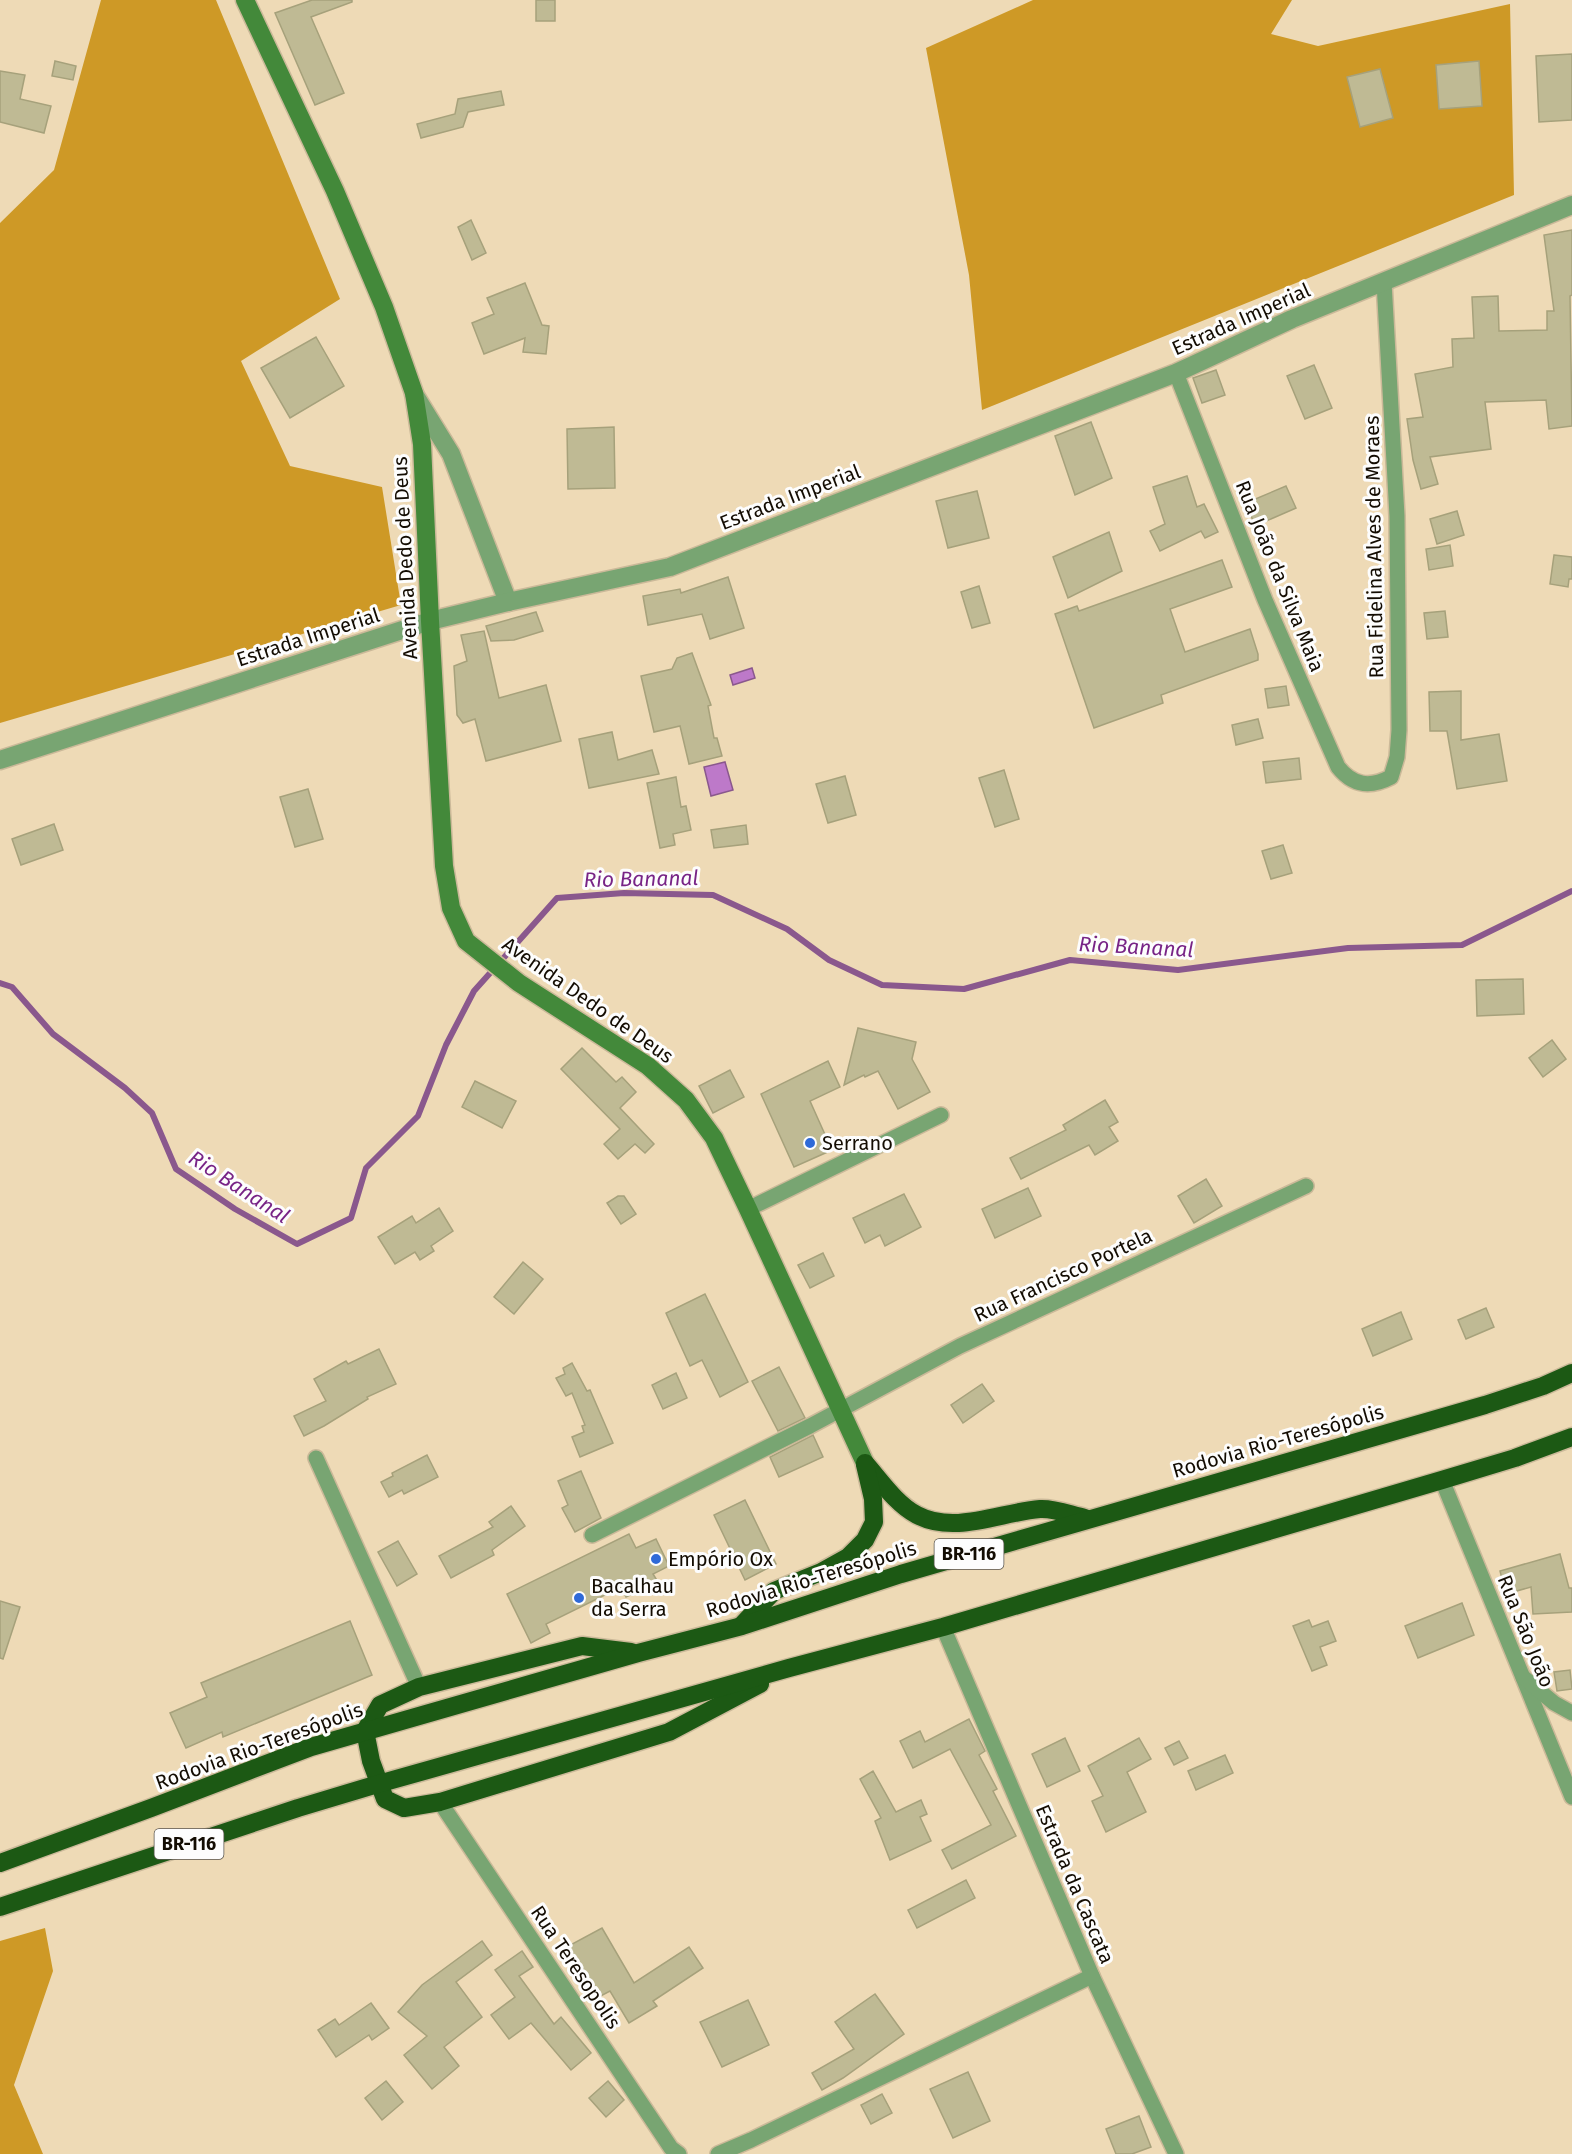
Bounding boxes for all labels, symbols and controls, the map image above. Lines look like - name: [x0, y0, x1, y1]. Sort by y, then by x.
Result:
- street label: Estrada Imperial: [1168, 278, 1314, 360]
- street label: Rua Fidelina Alves de Moraes: [1360, 415, 1388, 679]
- street label: Avenida Dedo de Deus: [388, 456, 422, 660]
- street label: Estrada Imperial: [716, 459, 864, 535]
- street label: Rua João da Silva Maia: [1231, 477, 1329, 675]
- street label: Estrada Imperial: [233, 603, 383, 671]
- water label: Rio Bananal: [583, 865, 699, 893]
- water label: Rio Bananal: [1078, 931, 1194, 963]
- street label: Avenida Dedo de Deus: [498, 932, 678, 1068]
- place label: Serrano: [822, 1131, 893, 1155]
- marker: Serrano: [803, 1136, 817, 1150]
- water label: Rio Bananal: [184, 1145, 294, 1229]
- street label: Rua Francisco Portela: [970, 1223, 1156, 1327]
- street label: Rodovia Rio-Teresópolis: [1170, 1399, 1386, 1483]
- street label: Rodovia Rio-Teresópolis: [703, 1536, 919, 1622]
- road number: BR-116: [934, 1539, 1004, 1569]
- place label: Empório Ox: [668, 1547, 773, 1571]
- marker: Empório Ox: [649, 1552, 663, 1566]
- street label: Rua São João: [1493, 1571, 1559, 1691]
- place label: Bacalhau da Serra: [591, 1574, 674, 1621]
- marker: Bacalhau da Serra: [572, 1591, 586, 1605]
- street label: Rodovia Rio-Teresópolis: [152, 1697, 366, 1795]
- street label: Estrada da Cascata: [1031, 1801, 1119, 1967]
- road number: BR-116: [154, 1829, 224, 1859]
- street label: Rua Teresopolis: [526, 1901, 626, 2033]

